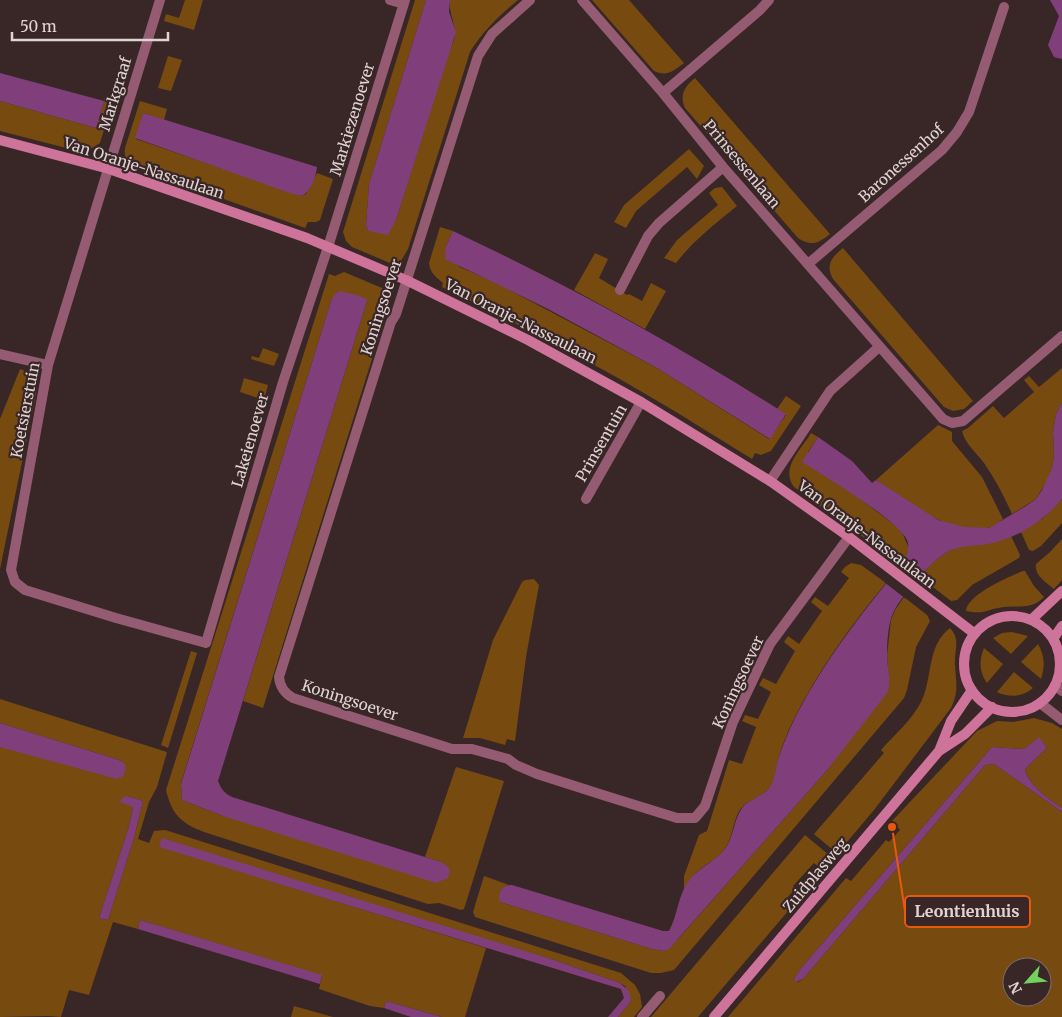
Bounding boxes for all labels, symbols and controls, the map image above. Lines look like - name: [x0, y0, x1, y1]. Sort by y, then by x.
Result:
- scale bar: [12, 10, 169, 42]
- text: 50 m: [20, 17, 57, 36]
- street label: Markgraaf: [95, 54, 136, 133]
- street label: Markiezenoever: [326, 60, 378, 178]
- street label: Prinsessenlaan: [699, 116, 785, 212]
- street label: Baronessenhof: [854, 119, 949, 206]
- street label: Van Oranje-Nassaulaan: [60, 133, 227, 203]
- street label: Koningsoever: [356, 256, 406, 358]
- street label: Van Oranje-Nassaulaan: [441, 274, 600, 368]
- street label: Koetsierstuin: [6, 360, 44, 459]
- street label: Lakeienoever: [227, 390, 273, 489]
- street label: Prinsentuin: [571, 401, 631, 485]
- street label: Van Oranje-Nassaulaan: [793, 475, 940, 592]
- street label: Koningsoever: [708, 632, 768, 731]
- street label: Koningsoever: [299, 675, 401, 725]
- street label: Zuidplasweg: [778, 834, 852, 916]
- callout: Leontienhuis: [905, 896, 1030, 927]
- text: Leontienhuis: [914, 901, 1020, 921]
- north arrow: [1002, 957, 1052, 1007]
- text: N: [1005, 979, 1026, 997]

